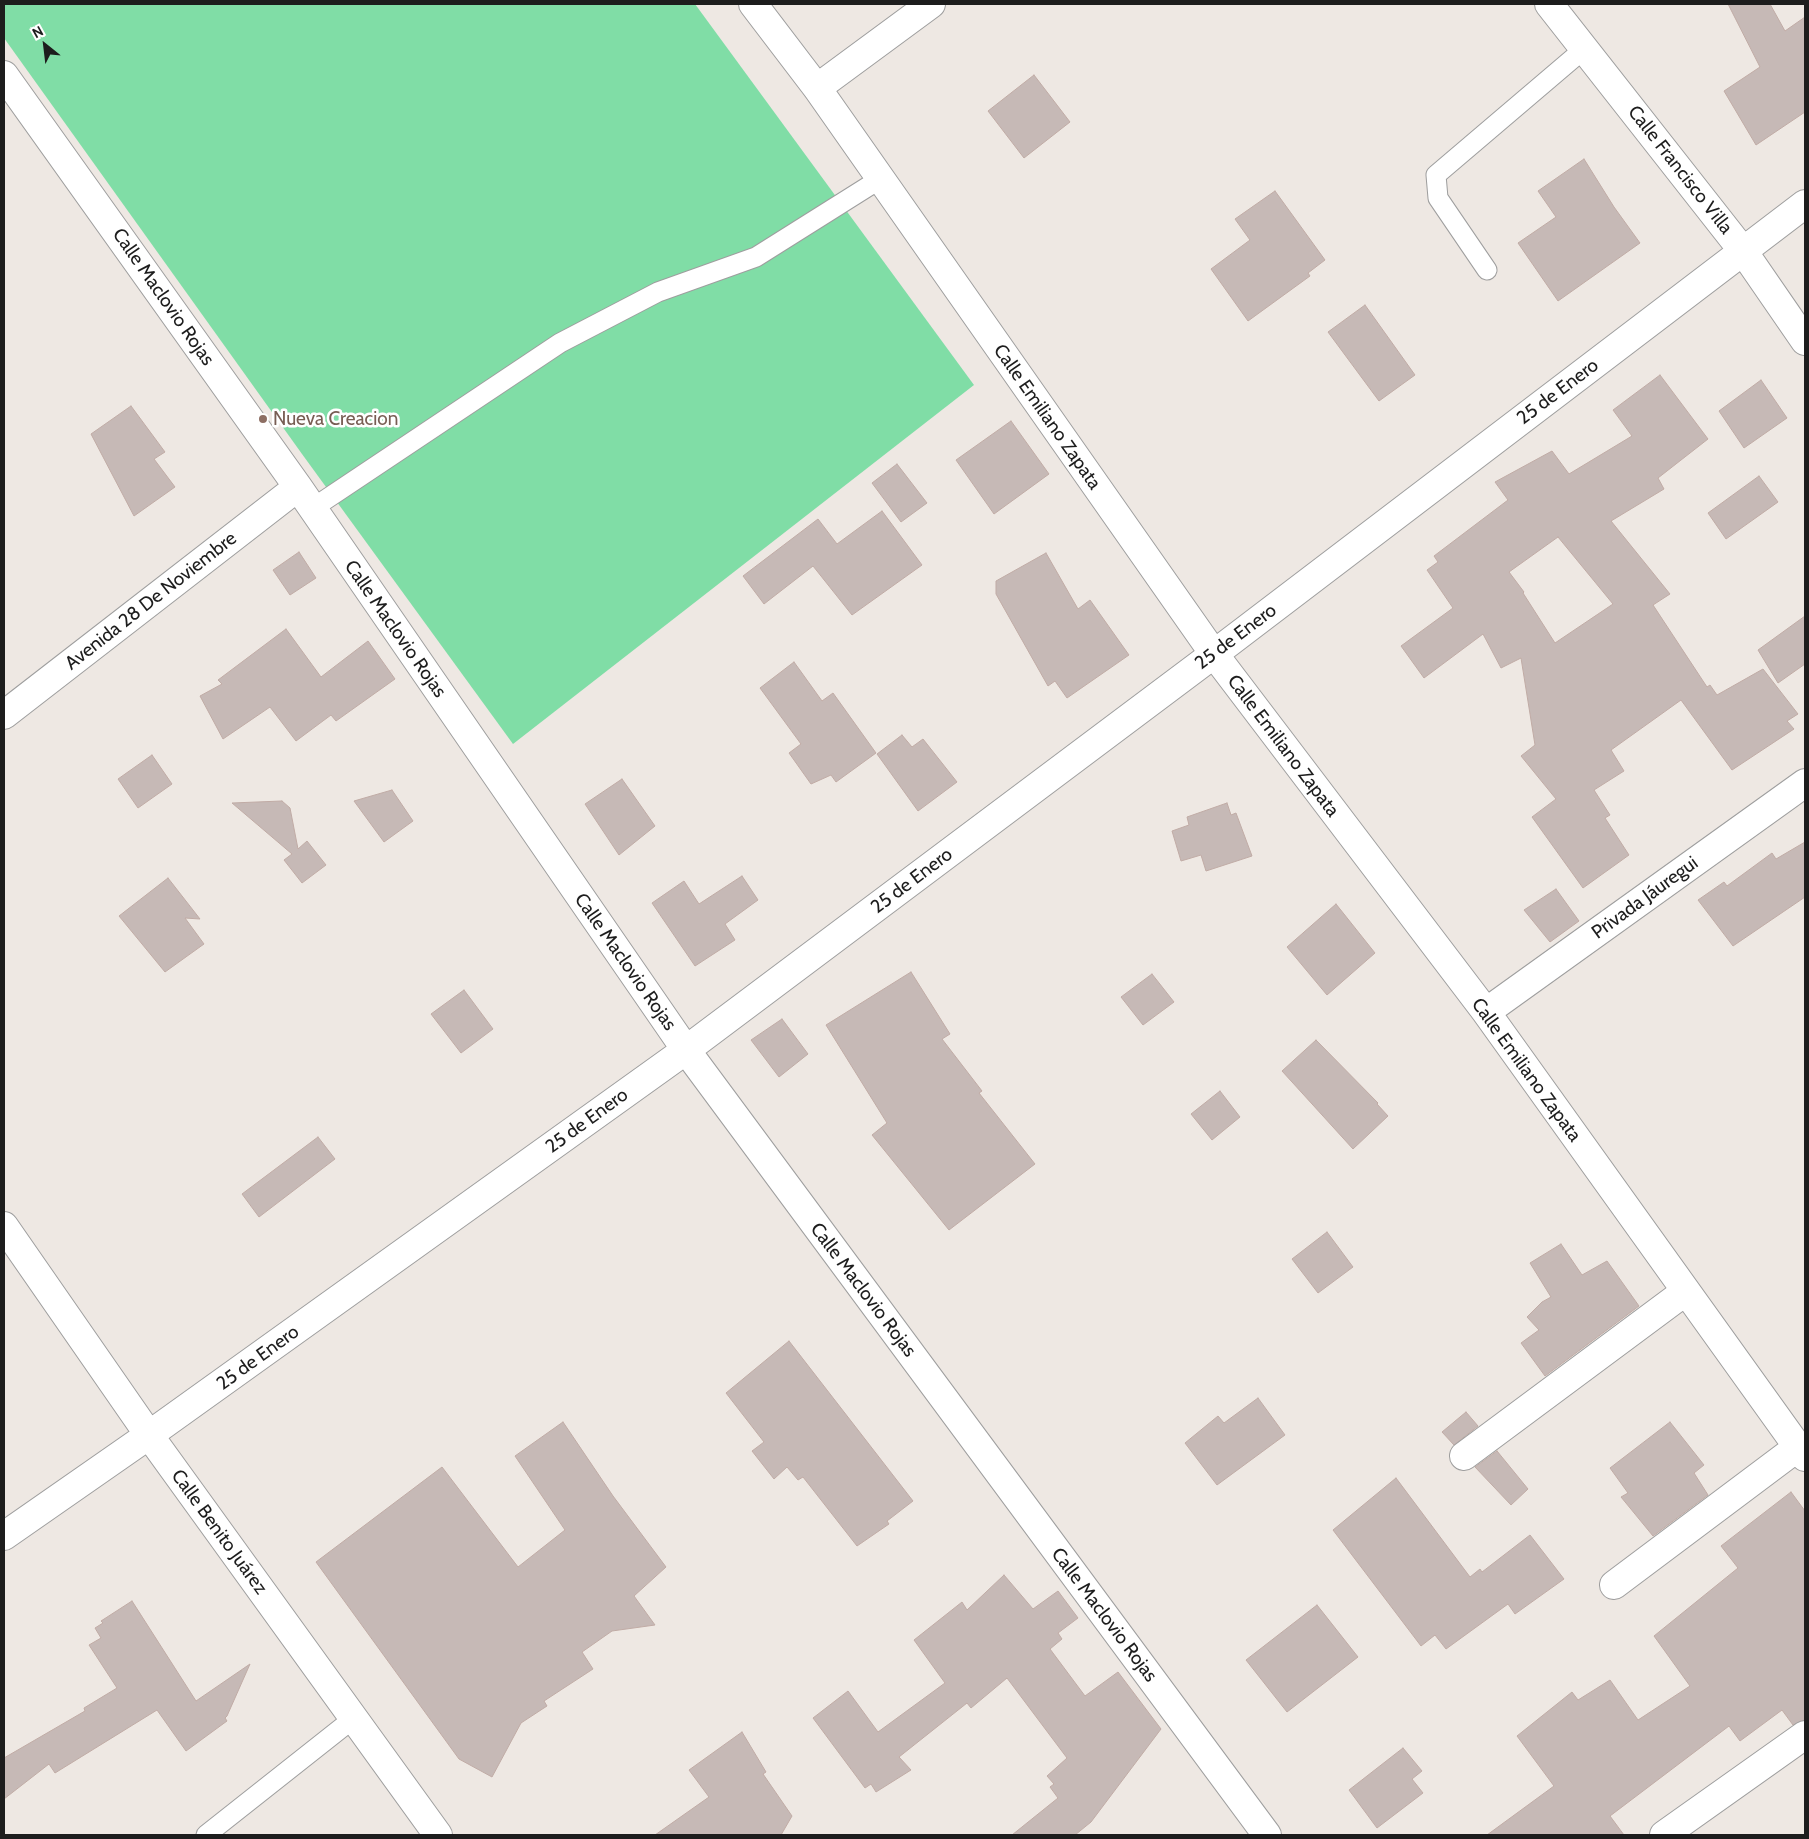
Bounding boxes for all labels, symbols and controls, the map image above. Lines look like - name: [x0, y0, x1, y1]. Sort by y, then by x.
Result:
- north arrow: [20, 20, 70, 70]
- text: N: [29, 22, 46, 42]
- street label: Calle Francisco Villa: [1623, 101, 1737, 239]
- street label: Calle Maclovio Rojas: [107, 224, 219, 370]
- street label: Calle Emiliano Zapata: [988, 340, 1106, 494]
- street label: 25 de Enero: [1513, 354, 1603, 430]
- place label: Nueva Creacion: [273, 408, 398, 430]
- marker: Nueva Creacion: [257, 413, 269, 425]
- street label: Avenida 28 De Noviembre: [61, 527, 241, 675]
- street label: Calle Maclovio Rojas: [339, 556, 451, 702]
- street label: 25 de Enero: [1191, 599, 1281, 675]
- street label: Calle Emiliano Zapata: [1222, 670, 1344, 822]
- street label: 25 de Enero: [867, 843, 957, 919]
- street label: Privada Jáuregui: [1587, 852, 1703, 944]
- street label: Calle Maclovio Rojas: [569, 889, 681, 1035]
- street label: Calle Emiliano Zapata: [1466, 994, 1586, 1146]
- street label: 25 de Enero: [541, 1084, 633, 1158]
- street label: Calle Maclovio Rojas: [805, 1218, 921, 1362]
- street label: 25 de Enero: [212, 1321, 304, 1395]
- street label: Calle Benito Juárez: [166, 1465, 272, 1599]
- street label: Calle Maclovio Rojas: [1046, 1543, 1162, 1687]

